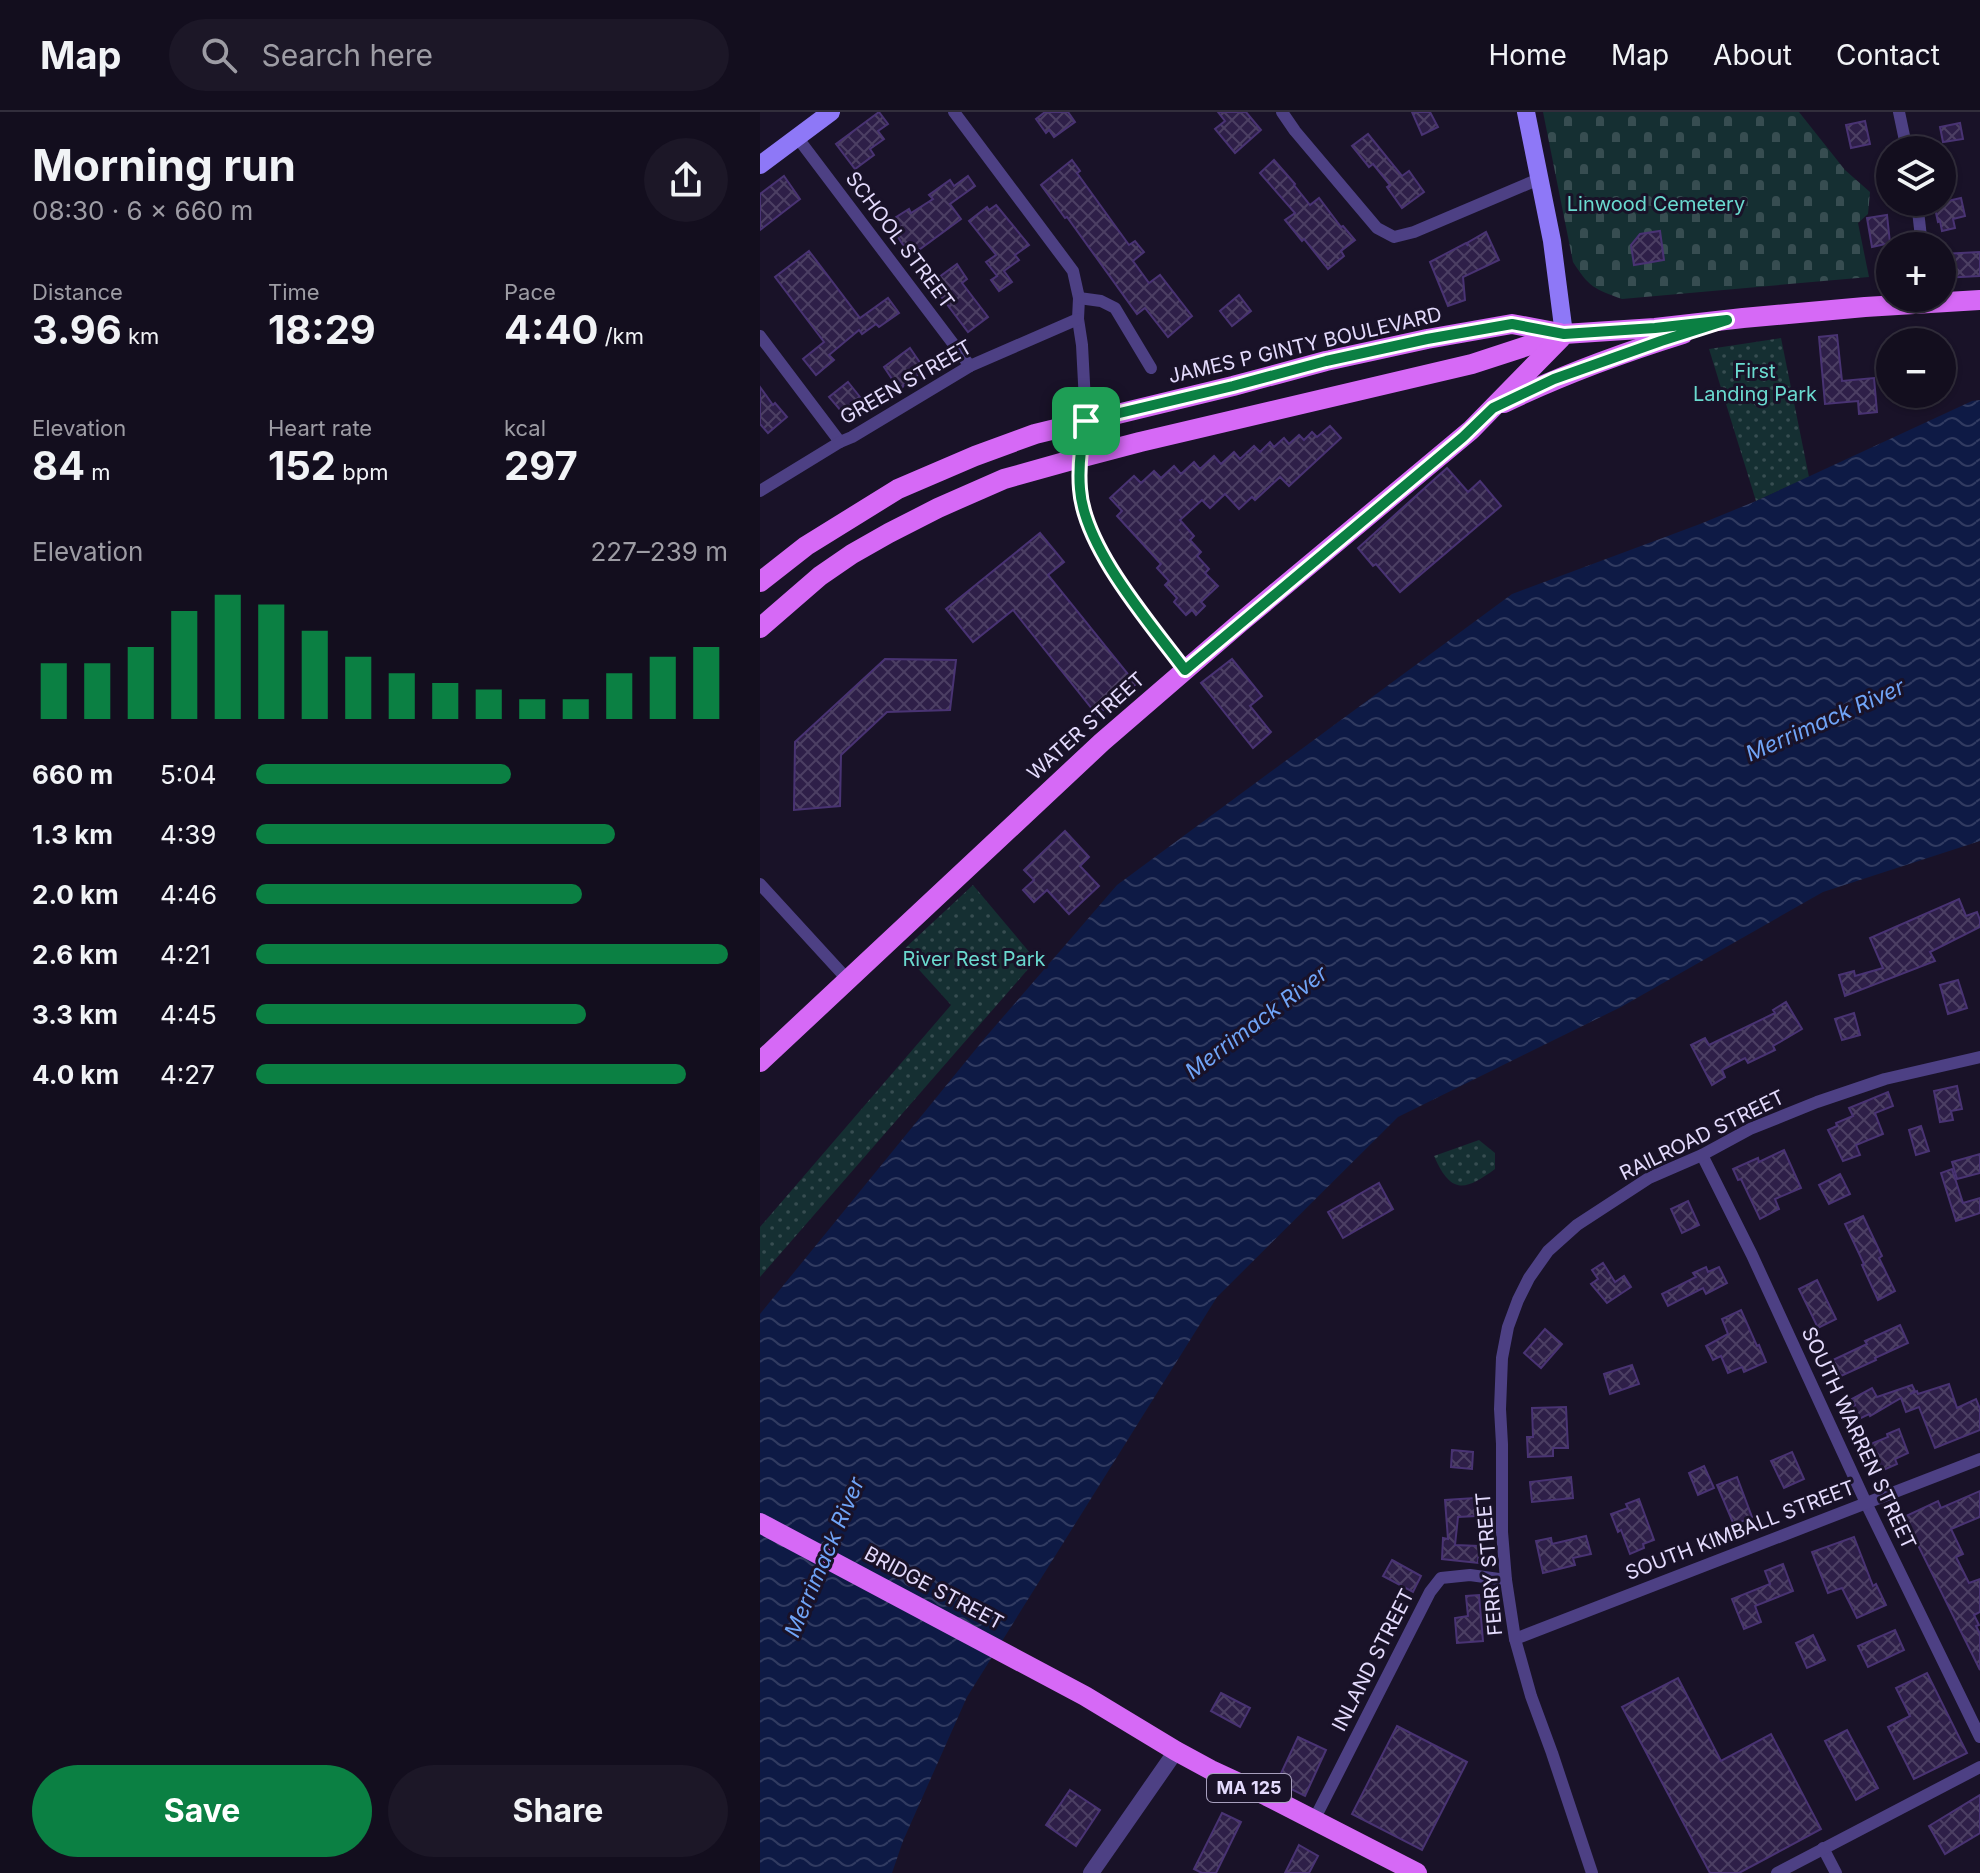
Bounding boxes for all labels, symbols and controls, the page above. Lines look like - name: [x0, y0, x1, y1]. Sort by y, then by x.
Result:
- search box: [169, 19, 729, 91]
- text: Map: [40, 32, 121, 78]
- icon: search: [197, 33, 241, 77]
- text: Search here: [261, 37, 433, 73]
- text: Home: [1488, 38, 1567, 72]
- text: Map: [1611, 38, 1669, 72]
- text: About: [1713, 38, 1792, 72]
- text: Contact: [1836, 38, 1940, 72]
- map controls: [1876, 136, 1956, 408]
- button: layers: [1876, 136, 1956, 216]
- text: Morning run: [32, 138, 296, 192]
- button: share: [644, 138, 728, 222]
- street label: SCHOOL STREET: [841, 167, 959, 313]
- park label: Linwood Cemetery: [1567, 192, 1745, 216]
- text: 08:30 · 6 × 660 m: [32, 195, 253, 226]
- button: +: [1876, 232, 1956, 312]
- text: Distance: [32, 279, 123, 305]
- text: Time: [268, 279, 320, 305]
- text: Pace: [504, 279, 556, 305]
- street label: JAMES P GINTY BOULEVARD: [1166, 302, 1444, 388]
- text: 3.96: [32, 305, 122, 354]
- text: 18:29: [268, 305, 376, 354]
- text: 4:40: [504, 305, 598, 354]
- text: km: [122, 323, 159, 349]
- text: /km: [598, 323, 644, 349]
- button: −: [1876, 328, 1956, 408]
- street label: GREEN STREET: [836, 335, 976, 429]
- park label: First Landing Park: [1693, 359, 1817, 406]
- pin: [1052, 387, 1120, 455]
- icon: arrive: [1064, 399, 1108, 443]
- text: Elevation: [32, 415, 126, 441]
- text: Heart rate: [268, 415, 372, 441]
- text: kcal: [504, 415, 546, 441]
- text: 84: [32, 441, 85, 490]
- text: 152: [268, 441, 336, 490]
- text: 297: [504, 441, 578, 490]
- text: m: [85, 459, 111, 485]
- text: bpm: [336, 459, 388, 485]
- text: Elevation: [32, 536, 143, 567]
- text: 227–239 m: [590, 536, 728, 567]
- street label: WATER STREET: [1022, 667, 1150, 785]
- water label: Merrimack River: [1742, 673, 1909, 767]
- text: 660 m: [32, 759, 113, 790]
- text: 5:04: [160, 759, 217, 790]
- text: 1.3 km: [32, 819, 113, 850]
- text: 4:39: [160, 819, 216, 850]
- text: 2.0 km: [32, 879, 119, 910]
- text: 4:46: [160, 879, 217, 910]
- text: 2.6 km: [32, 939, 118, 970]
- text: 4:21: [160, 939, 211, 970]
- park label: River Rest Park: [902, 947, 1046, 971]
- water label: Merrimack River: [1180, 960, 1333, 1084]
- text: 3.3 km: [32, 999, 118, 1030]
- text: 4:45: [160, 999, 217, 1030]
- text: 4.0 km: [32, 1059, 119, 1090]
- text: 4:27: [160, 1059, 215, 1090]
- street label: RAILROAD STREET: [1616, 1085, 1788, 1185]
- street label: SOUTH WARREN STREET: [1797, 1323, 1921, 1553]
- water label: Merrimack River: [779, 1472, 870, 1641]
- street label: SOUTH KIMBALL STREET: [1622, 1475, 1858, 1585]
- street label: FERRY STREET: [1471, 1491, 1507, 1637]
- street label: BRIDGE STREET: [860, 1541, 1008, 1635]
- street label: INLAND STREET: [1327, 1585, 1419, 1735]
- button: Save: [32, 1765, 372, 1857]
- button: Share: [388, 1765, 728, 1857]
- road number: MA 125: [1207, 1774, 1291, 1802]

